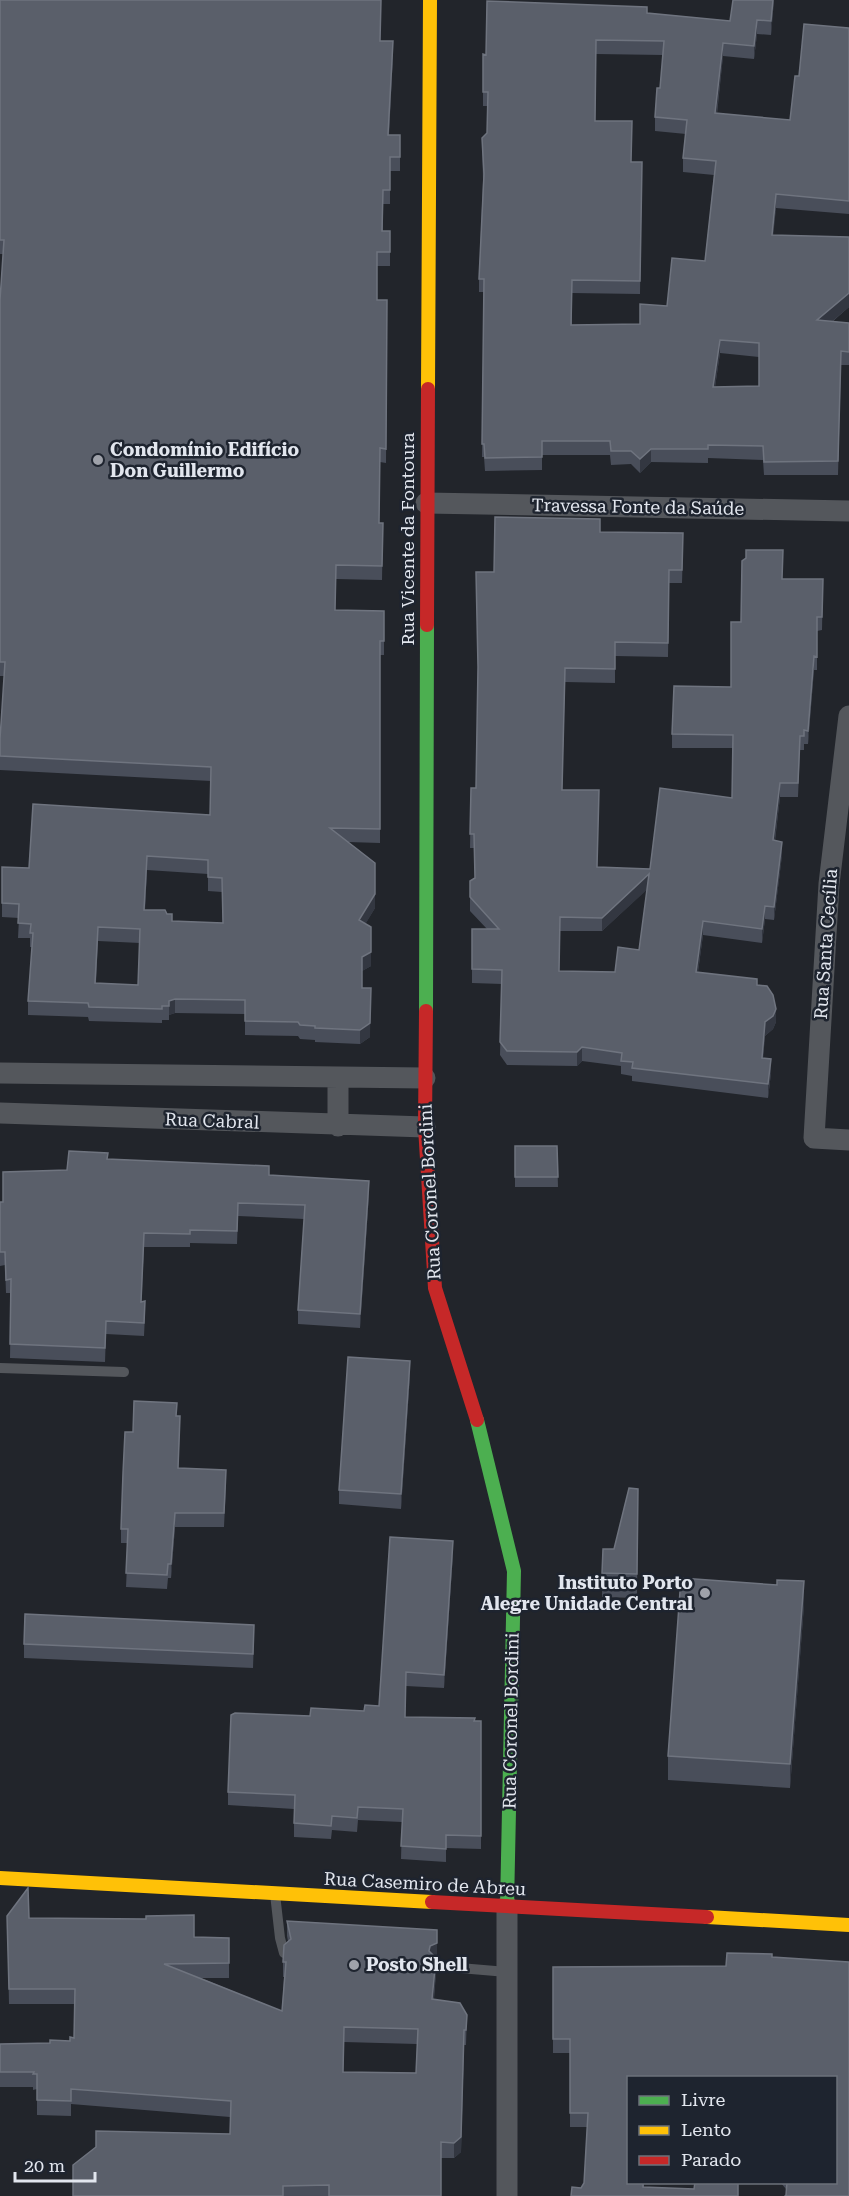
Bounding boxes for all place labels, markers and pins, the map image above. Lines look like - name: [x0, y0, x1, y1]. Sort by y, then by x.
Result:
- place label: Condomínio Edifício Don Guillermo: [110, 439, 299, 481]
- marker: Condomínio Edifício Don Guillermo: [91, 453, 105, 467]
- place label: Instituto Porto Alegre Unidade Central: [481, 1572, 693, 1614]
- marker: Instituto Porto Alegre Unidade Central: [698, 1586, 712, 1600]
- place label: Posto Shell: [366, 1954, 468, 1975]
- marker: Posto Shell: [347, 1958, 361, 1972]

